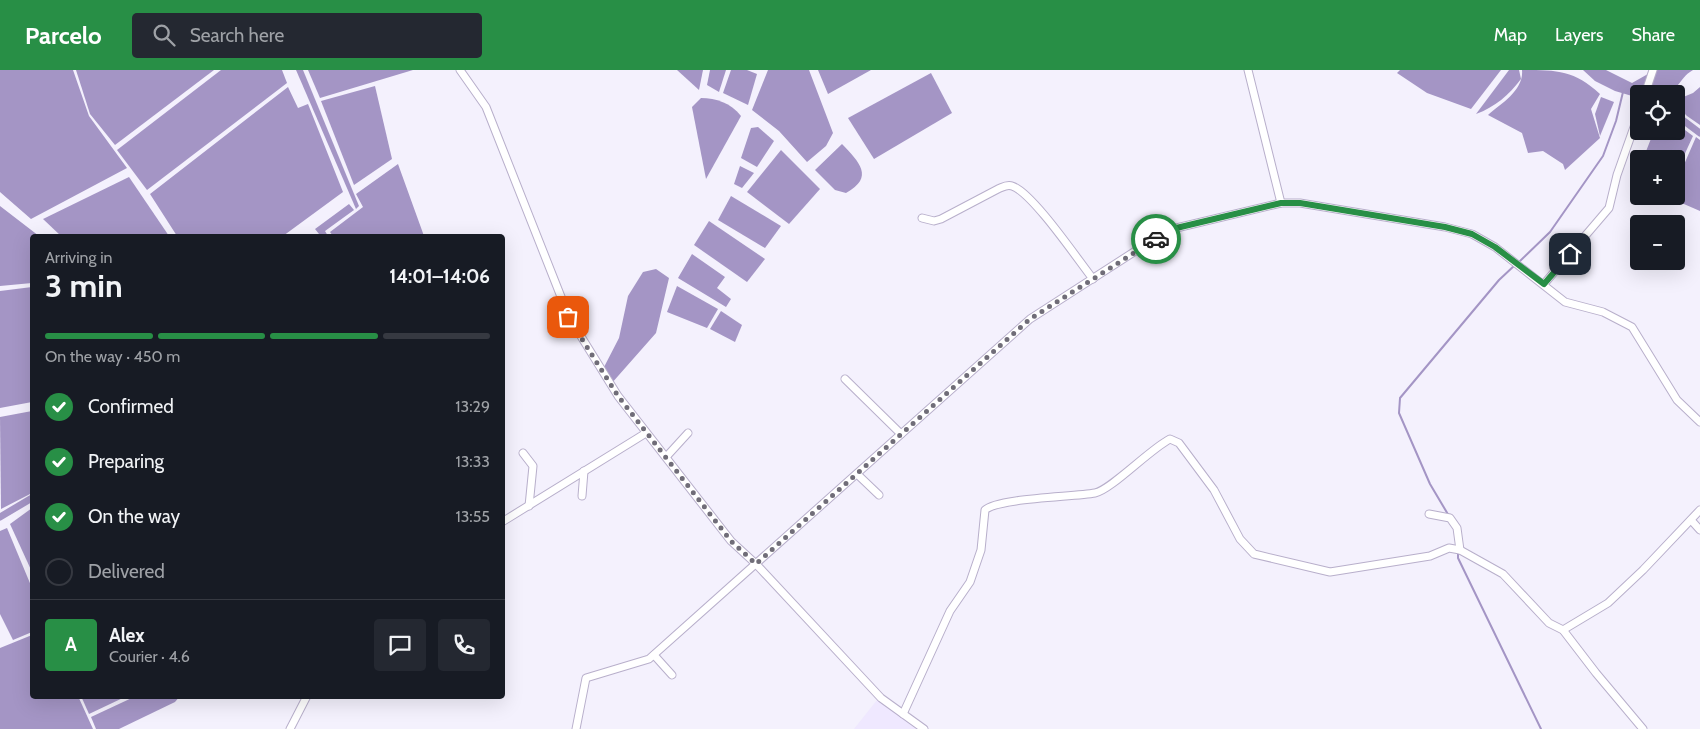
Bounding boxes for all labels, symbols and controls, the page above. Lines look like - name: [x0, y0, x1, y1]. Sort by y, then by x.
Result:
- search box: [132, 13, 482, 58]
- text: Parcelo: [25, 21, 102, 50]
- icon: search: [150, 21, 178, 49]
- text: Search here: [190, 24, 284, 47]
- text: Map: [1494, 24, 1527, 46]
- text: Layers: [1555, 24, 1604, 46]
- text: Share: [1632, 24, 1675, 46]
- map controls: [1630, 85, 1685, 270]
- button: locate: [1630, 85, 1685, 140]
- button: +: [1630, 150, 1685, 205]
- courier: [1131, 214, 1181, 264]
- button: −: [1630, 215, 1685, 270]
- icon: car: [1142, 225, 1170, 253]
- pin: [1549, 233, 1591, 275]
- icon: home: [1556, 240, 1584, 268]
- text: Arriving in: [45, 248, 112, 267]
- text: 14:01–14:06: [389, 265, 490, 288]
- text: 3 min: [45, 266, 123, 305]
- pin: [547, 296, 589, 338]
- icon: bag: [554, 303, 582, 331]
- text: On the way · 450 m: [45, 347, 180, 366]
- icon: check: [45, 393, 73, 421]
- text: Confirmed: [88, 395, 174, 418]
- text: 13:29: [455, 397, 490, 416]
- icon: check: [45, 448, 73, 476]
- text: Preparing: [88, 450, 164, 473]
- text: 13:33: [455, 452, 490, 471]
- icon: check: [45, 503, 73, 531]
- text: On the way: [88, 505, 180, 528]
- text: 13:55: [455, 507, 490, 526]
- text: Delivered: [88, 560, 165, 583]
- button: chat: [374, 619, 426, 671]
- button: phone: [438, 619, 490, 671]
- text: Alex: [109, 624, 145, 647]
- text: A: [65, 633, 77, 656]
- text: Courier · 4.6: [109, 647, 190, 666]

